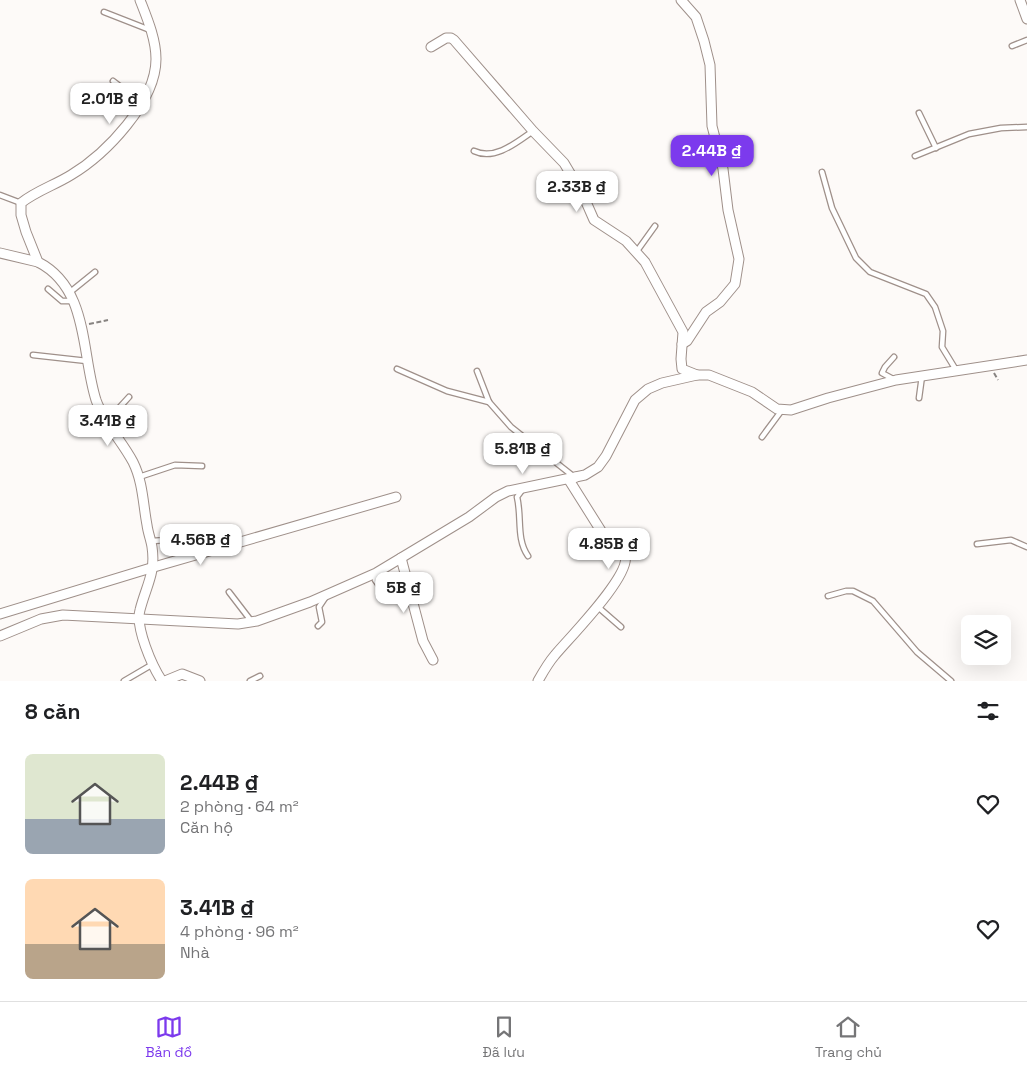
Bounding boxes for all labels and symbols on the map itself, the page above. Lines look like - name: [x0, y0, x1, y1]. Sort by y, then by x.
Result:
- pin: 2.01B ₫: [64, 82, 156, 125]
- pin: 2.44B ₫: [666, 134, 758, 177]
- pin: 2.33B ₫: [531, 170, 623, 213]
- pin: 3.41B ₫: [62, 404, 154, 447]
- pin: 5.81B ₫: [477, 432, 569, 475]
- pin: 4.56B ₫: [155, 524, 247, 566]
- pin: 4.85B ₫: [563, 528, 655, 570]
- pin: 5B ₫: [374, 572, 434, 614]

